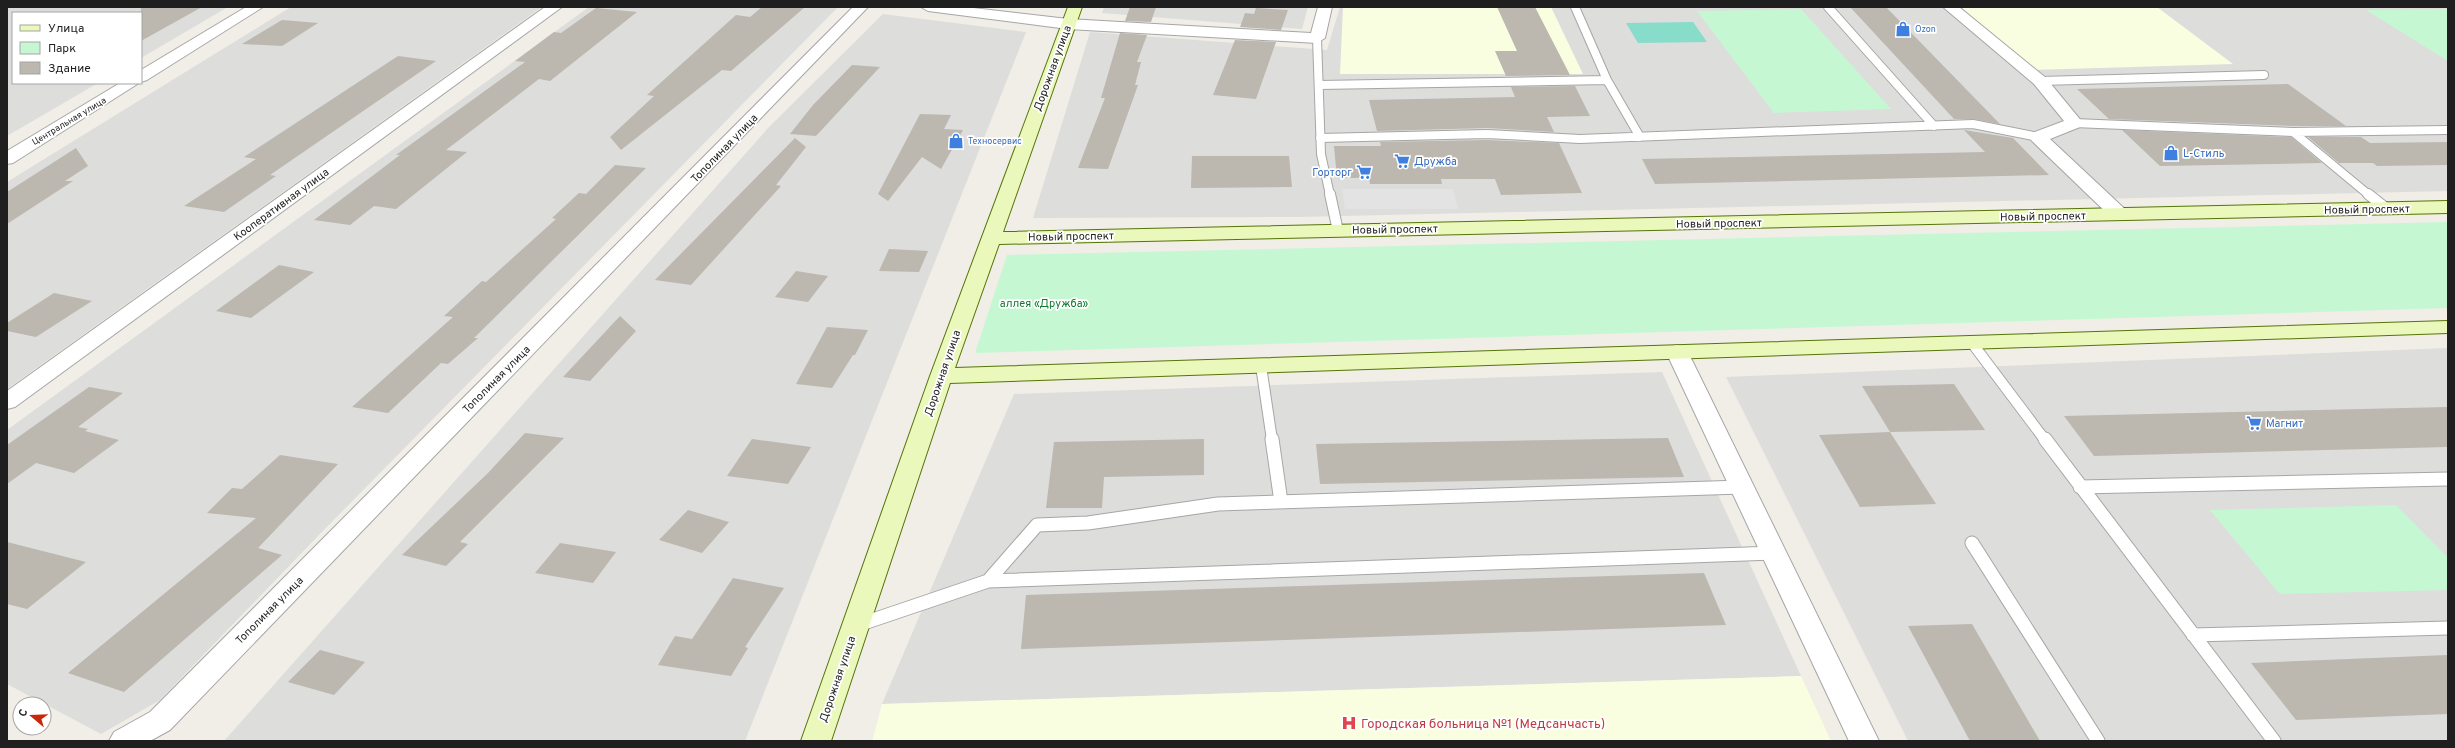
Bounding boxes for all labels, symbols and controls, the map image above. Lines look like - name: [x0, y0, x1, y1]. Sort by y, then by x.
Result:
- legend: [12, 12, 142, 84]
- shop icon: Ozon: [1894, 20, 1912, 38]
- text: Улица: [48, 21, 84, 37]
- street label: Дорожная улица: [1031, 23, 1075, 113]
- place label: Ozon: [1915, 24, 1936, 35]
- text: Парк: [48, 41, 76, 57]
- text: Здание: [48, 61, 91, 77]
- street label: Центральная улица: [30, 95, 108, 148]
- street label: Тополиная улица: [688, 111, 761, 186]
- shop icon: Техносервис: [947, 132, 965, 150]
- place label: Техносервис: [968, 136, 1022, 147]
- shop icon: L-Стиль: [2162, 144, 2180, 162]
- place label: L-Стиль: [2183, 147, 2225, 161]
- supermarket icon: Дружба: [1393, 152, 1411, 170]
- place label: Дружба: [1414, 155, 1457, 169]
- supermarket icon: Горторг: [1355, 163, 1373, 181]
- street label: Кооперативная улица: [231, 165, 332, 244]
- place label: Горторг: [1312, 166, 1352, 180]
- street label: Новый проспект: [2324, 202, 2410, 218]
- street label: Новый проспект: [2000, 209, 2086, 225]
- street label: Новый проспект: [1676, 216, 1762, 232]
- street label: Новый проспект: [1352, 222, 1438, 238]
- street label: Новый проспект: [1028, 229, 1114, 245]
- park label: аллея «Дружба»: [1000, 297, 1089, 311]
- street label: Дорожная улица: [922, 328, 964, 418]
- street label: Тополиная улица: [460, 343, 534, 417]
- supermarket icon: Магнит: [2245, 414, 2263, 432]
- place label: Магнит: [2266, 417, 2303, 431]
- street label: Тополиная улица: [233, 574, 307, 648]
- street label: Дорожная улица: [817, 634, 859, 724]
- north arrow: [12, 696, 52, 736]
- text: С: [16, 707, 31, 719]
- hospital icon: Городская больница №1 (Медсанчасть): [1340, 714, 1358, 732]
- place label: Городская больница №1 (Медсанчасть): [1361, 717, 1605, 733]

